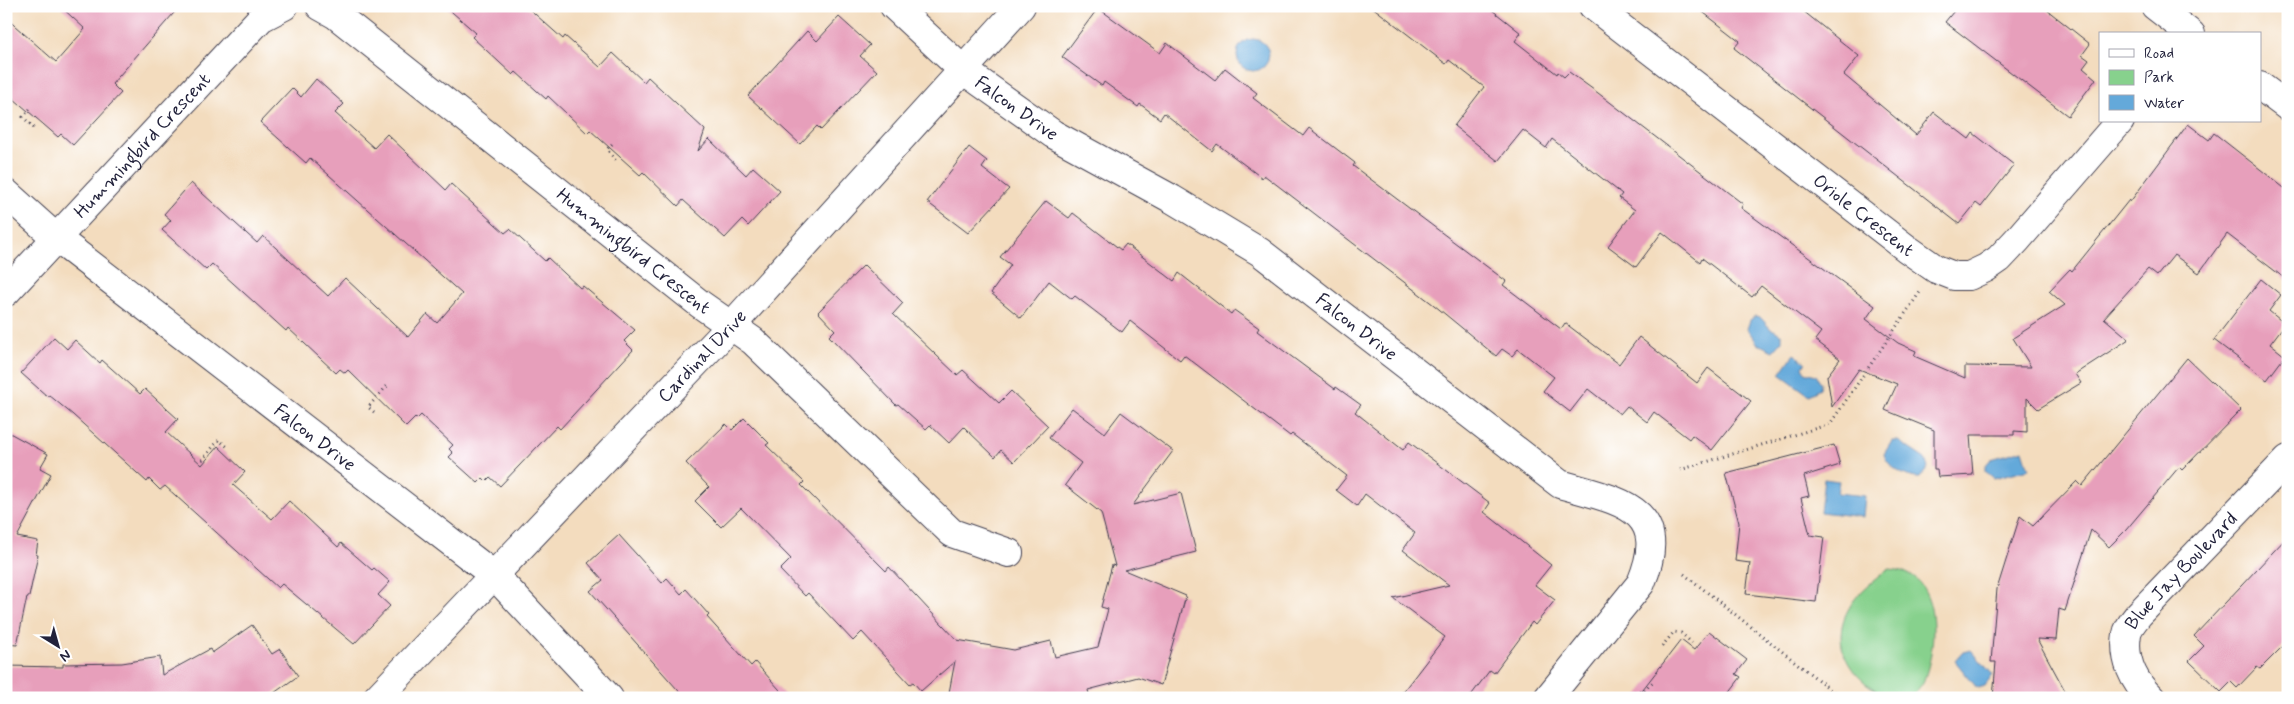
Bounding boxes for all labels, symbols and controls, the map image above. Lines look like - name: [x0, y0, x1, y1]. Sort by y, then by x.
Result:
- legend: [2099, 32, 2262, 122]
- text: Road: [2144, 44, 2174, 64]
- street label: Hummingbird Crescent: [68, 67, 216, 224]
- text: Park: [2144, 68, 2174, 88]
- street label: Falcon Drive: [970, 70, 1063, 146]
- text: Water: [2144, 94, 2184, 114]
- street label: Oriole Crescent: [1808, 168, 1919, 262]
- street label: Hummingbird Crescent: [551, 182, 715, 320]
- street label: Falcon Drive: [1311, 287, 1403, 366]
- street label: Cardinal Drive: [652, 304, 752, 408]
- street label: Falcon Drive: [269, 398, 361, 477]
- street label: Blue Jay Boulevard: [2119, 507, 2243, 634]
- north arrow: [32, 622, 82, 672]
- text: N: [56, 646, 74, 666]

